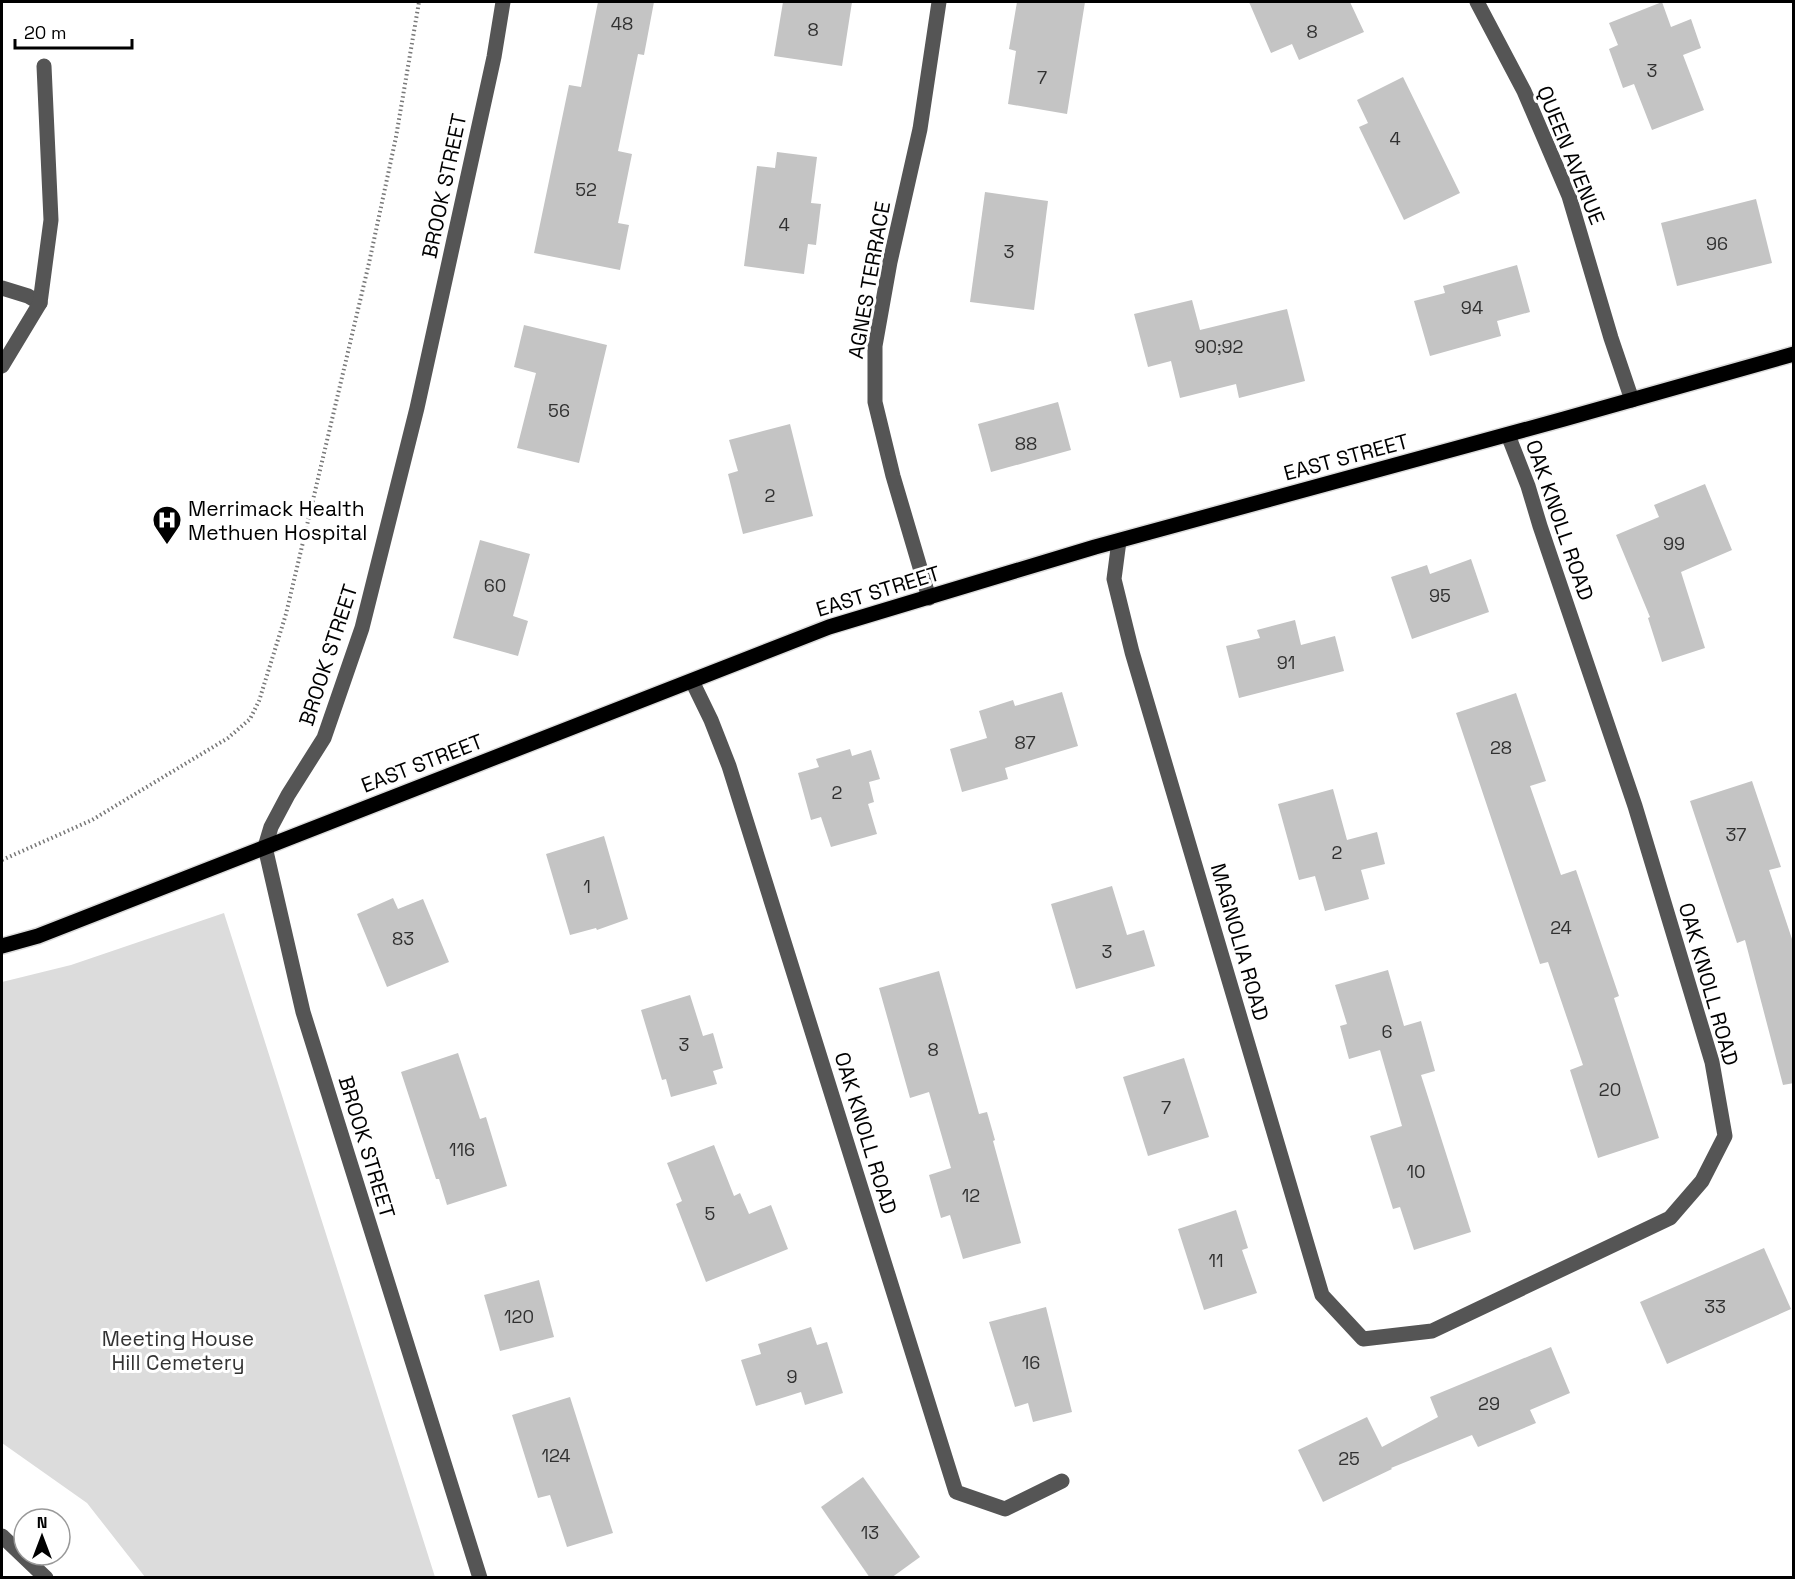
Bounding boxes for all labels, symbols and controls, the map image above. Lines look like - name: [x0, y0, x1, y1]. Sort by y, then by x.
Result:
- scale bar: [15, 12, 132, 50]
- house number: 48: [611, 12, 633, 35]
- house number: 8: [807, 18, 819, 41]
- house number: 8: [1306, 20, 1318, 43]
- text: 20 m: [24, 21, 67, 44]
- house number: 3: [1647, 59, 1657, 82]
- house number: 7: [1037, 66, 1047, 89]
- street label: QUEEN AVENUE: [1531, 82, 1611, 228]
- street label: BROOK STREET: [415, 111, 473, 261]
- house number: 4: [1389, 127, 1401, 150]
- house number: 52: [575, 178, 597, 201]
- street label: AGNES TERRACE: [842, 199, 896, 361]
- house number: 4: [778, 213, 790, 236]
- house number: 96: [1706, 232, 1728, 255]
- house number: 3: [1004, 240, 1014, 263]
- house number: 94: [1461, 296, 1483, 319]
- house number: 90;92: [1195, 335, 1243, 358]
- house number: 56: [548, 399, 570, 422]
- street label: EAST STREET: [1281, 427, 1411, 487]
- house number: 88: [1015, 432, 1037, 455]
- street label: OAK KNOLL ROAD: [1520, 436, 1600, 604]
- house number: 2: [765, 484, 775, 507]
- place label: Merrimack Health Methuen Hospital: [188, 495, 367, 546]
- hospital icon: Merrimack Health Methuen Hospital: [151, 504, 183, 546]
- house number: 99: [1663, 532, 1685, 555]
- street label: EAST STREET: [813, 559, 943, 623]
- house number: 60: [484, 574, 506, 597]
- street label: BROOK STREET: [292, 581, 364, 729]
- house number: 95: [1429, 584, 1451, 607]
- house number: 91: [1277, 651, 1295, 674]
- street label: EAST STREET: [357, 727, 487, 799]
- house number: 87: [1014, 731, 1036, 754]
- house number: 28: [1490, 736, 1512, 759]
- house number: 2: [832, 781, 842, 804]
- house number: 37: [1725, 823, 1747, 846]
- house number: 2: [1332, 841, 1342, 864]
- street label: MAGNOLIA ROAD: [1205, 860, 1275, 1024]
- house number: 1: [583, 875, 591, 898]
- street label: OAK KNOLL ROAD: [1673, 899, 1745, 1069]
- house number: 24: [1550, 916, 1572, 939]
- house number: 83: [392, 927, 414, 950]
- house number: 3: [1102, 940, 1112, 963]
- house number: 6: [1381, 1020, 1393, 1043]
- house number: 3: [679, 1033, 689, 1056]
- house number: 8: [927, 1038, 939, 1061]
- street label: OAK KNOLL ROAD: [829, 1049, 903, 1217]
- street label: BROOK STREET: [333, 1073, 401, 1221]
- house number: 20: [1599, 1078, 1621, 1101]
- house number: 7: [1161, 1096, 1171, 1119]
- house number: 116: [449, 1138, 475, 1161]
- house number: 10: [1406, 1160, 1426, 1183]
- house number: 12: [962, 1184, 980, 1207]
- house number: 5: [705, 1202, 715, 1225]
- house number: 11: [1208, 1249, 1224, 1272]
- house number: 33: [1704, 1295, 1726, 1318]
- house number: 120: [504, 1305, 534, 1328]
- park label: Meeting House Hill Cemetery: [102, 1325, 254, 1376]
- house number: 16: [1022, 1351, 1040, 1374]
- house number: 9: [786, 1365, 798, 1388]
- house number: 29: [1478, 1392, 1500, 1415]
- house number: 124: [541, 1444, 571, 1467]
- house number: 25: [1338, 1447, 1360, 1470]
- north arrow: [12, 1507, 72, 1567]
- text: N: [37, 1512, 47, 1533]
- house number: 13: [861, 1521, 879, 1544]

